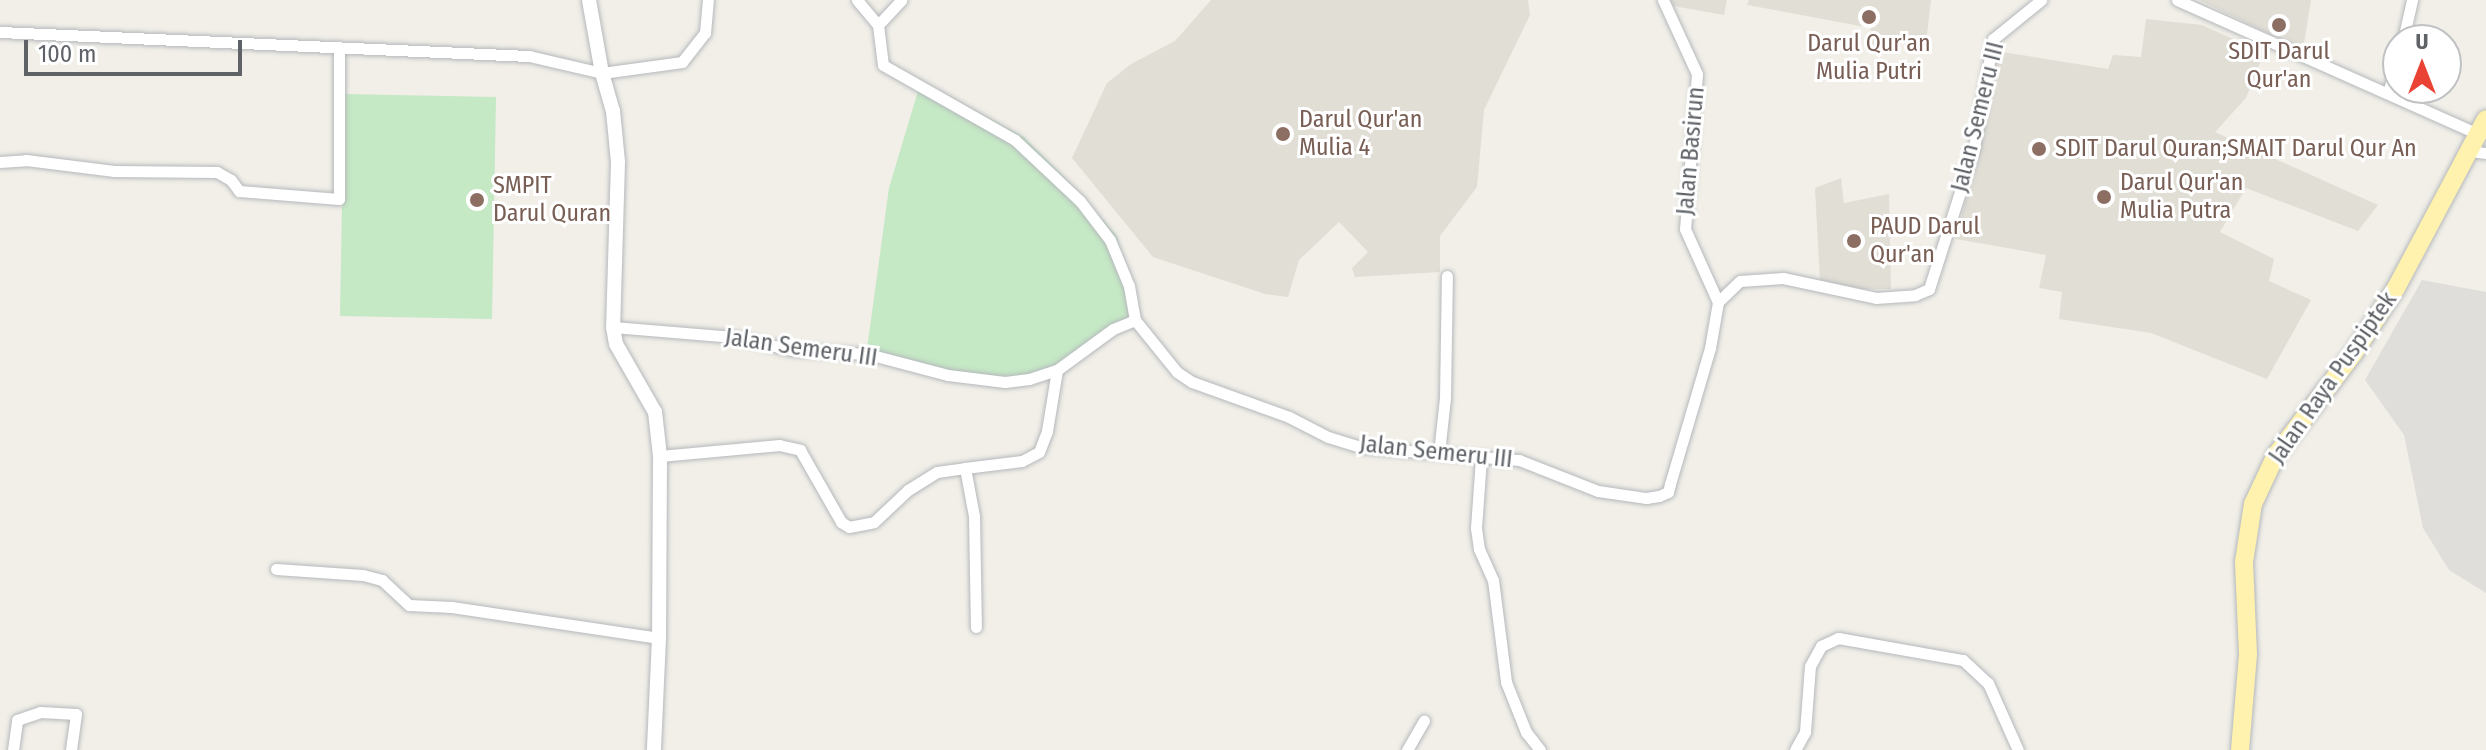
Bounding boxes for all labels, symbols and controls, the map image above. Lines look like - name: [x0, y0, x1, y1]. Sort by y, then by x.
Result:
- marker: Darul Qur'an Mulia Putri: [1860, 8, 1878, 26]
- marker: SDIT Darul Qur'an: [2270, 16, 2288, 34]
- scale bar: [28, 24, 246, 74]
- north arrow: [2382, 24, 2462, 104]
- text: U: [2416, 28, 2428, 55]
- place label: Darul Qur'an Mulia Putri: [1807, 30, 1931, 86]
- place label: SDIT Darul Qur'an: [2228, 38, 2330, 94]
- street label: Jalan Semeru III: [1945, 39, 2011, 195]
- text: 100 m: [38, 40, 96, 68]
- street label: Jalan Basirun: [1671, 86, 1711, 216]
- place label: Darul Qur'an Mulia 4: [1299, 106, 1422, 162]
- marker: Darul Qur'an Mulia 4: [1274, 125, 1292, 143]
- place label: SDIT Darul Quran;SMAIT Darul Qur An: [2055, 135, 2417, 163]
- marker: SDIT Darul Quran;SMAIT Darul Qur An: [2030, 140, 2048, 158]
- place label: Darul Qur'an Mulia Putra: [2120, 169, 2243, 225]
- place label: SMPIT Darul Quran: [493, 172, 611, 228]
- marker: Darul Qur'an Mulia Putra: [2095, 188, 2113, 206]
- marker: SMPIT Darul Quran: [468, 191, 486, 209]
- place label: PAUD Darul Qur'an: [1870, 213, 1980, 269]
- marker: PAUD Darul Qur'an: [1845, 232, 1863, 250]
- street label: Jalan Raya Puspiptek: [2263, 287, 2403, 469]
- street label: Jalan Semeru III: [723, 323, 879, 373]
- street label: Jalan Semeru III: [1358, 430, 1514, 474]

